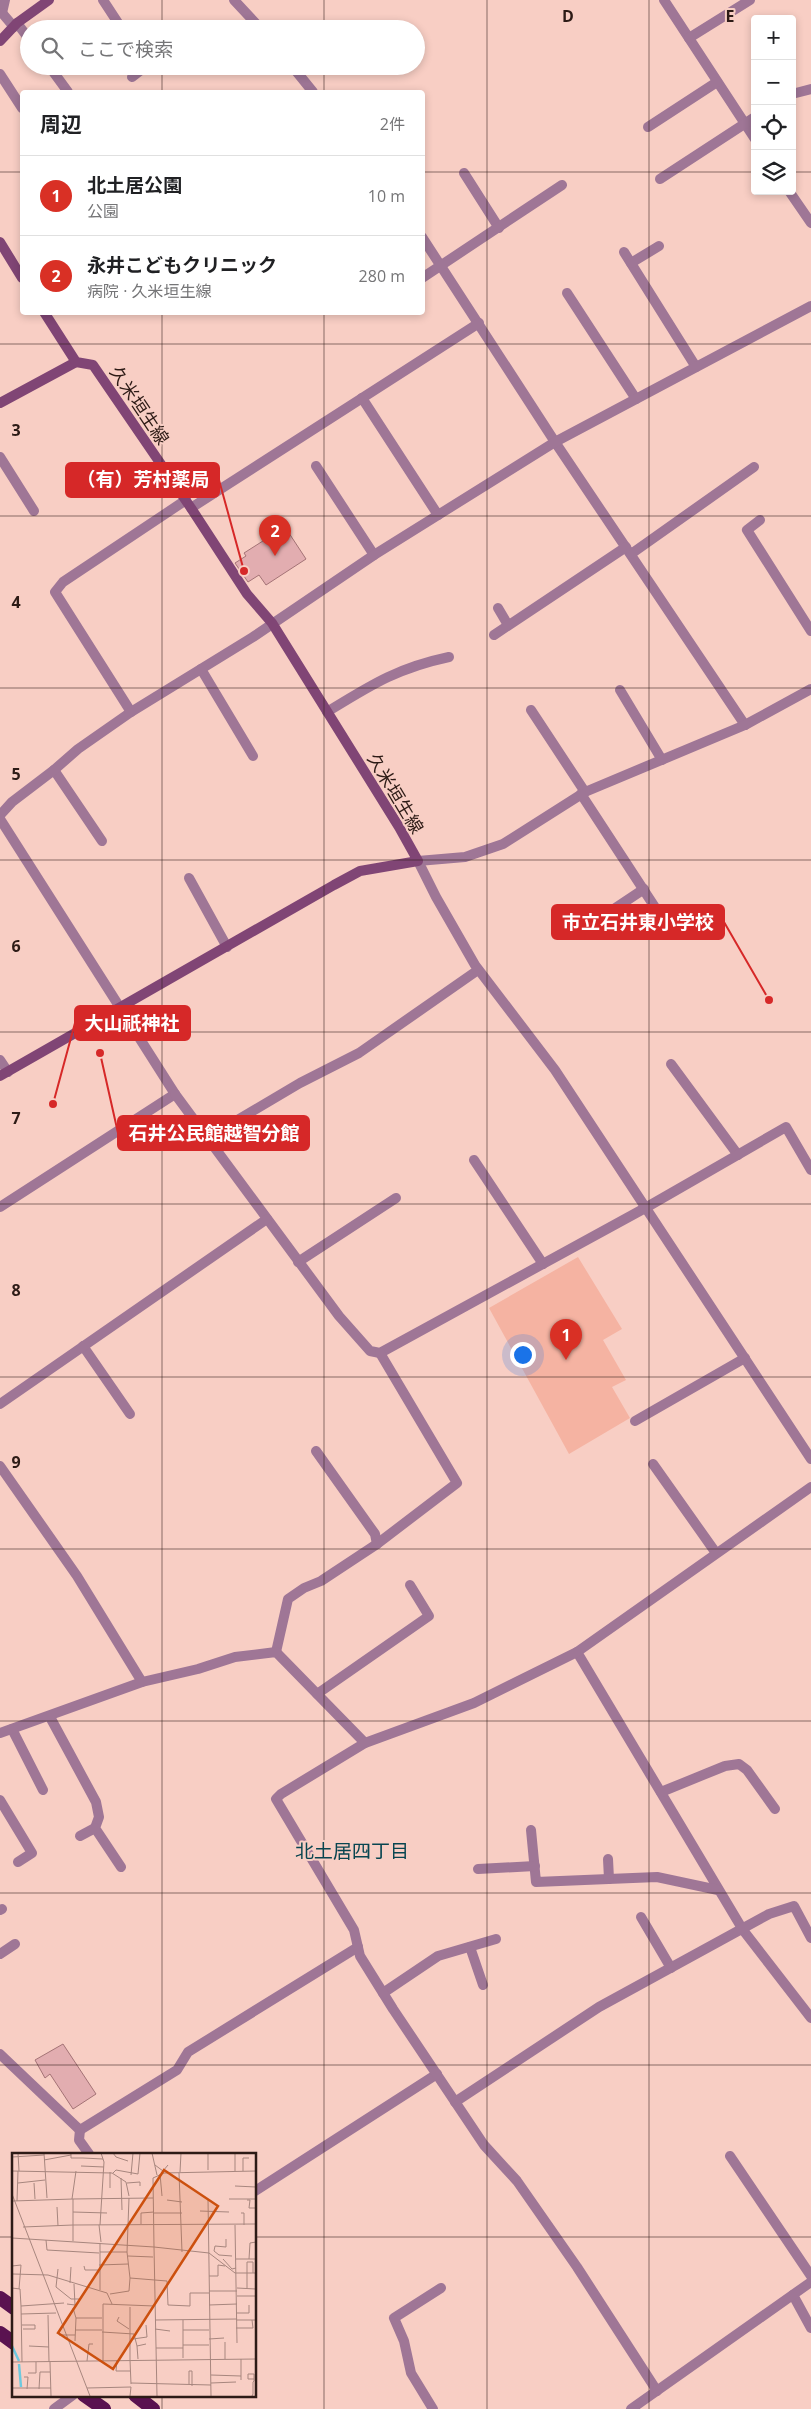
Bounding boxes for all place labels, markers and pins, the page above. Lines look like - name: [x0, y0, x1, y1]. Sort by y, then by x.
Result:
- callout: （有）芳村薬局: [66, 463, 219, 497]
- pin: 2: [259, 515, 291, 556]
- callout: 市立石井東小学校: [552, 905, 724, 939]
- callout: 大山祇神社: [75, 1006, 190, 1040]
- callout: 石井公民館越智分館: [118, 1116, 309, 1150]
- pin: 1: [550, 1319, 582, 1360]

